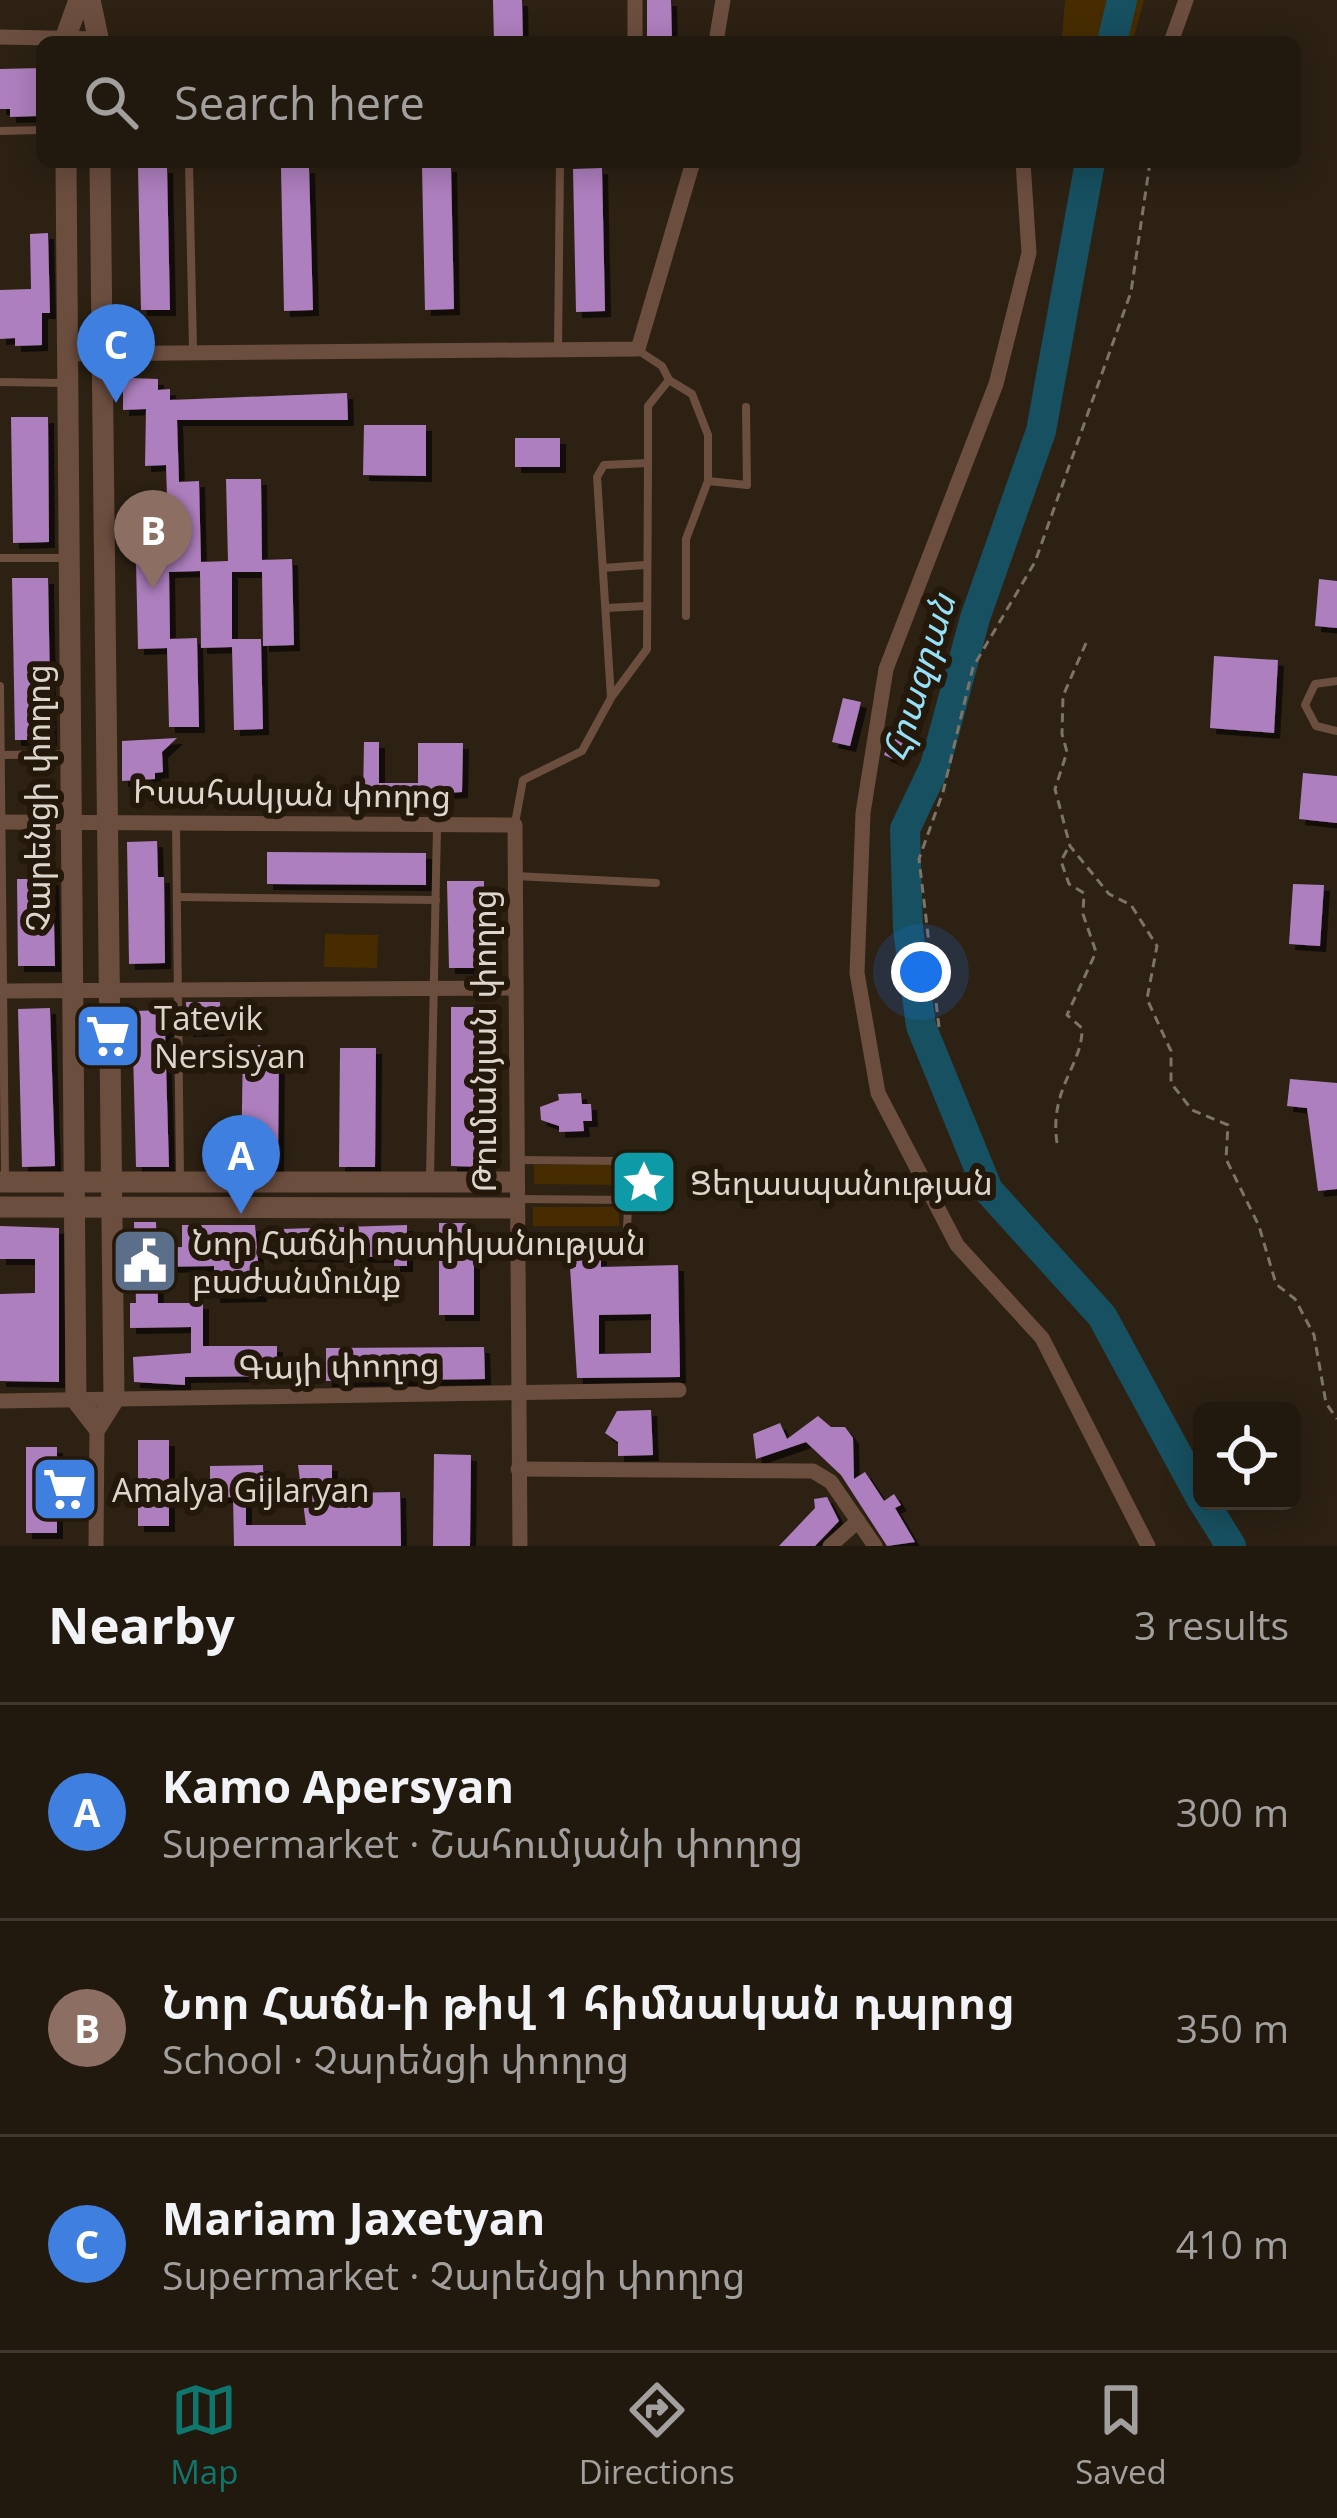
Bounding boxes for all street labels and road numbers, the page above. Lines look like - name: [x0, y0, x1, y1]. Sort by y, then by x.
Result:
- street label: Չարենցի փողոց: [15, 664, 60, 932]
- street label: Իսահակյան փողոց: [133, 768, 451, 818]
- street label: Թումանյան փողոց: [461, 890, 506, 1192]
- street label: Գայի փողոց: [238, 1341, 440, 1389]

